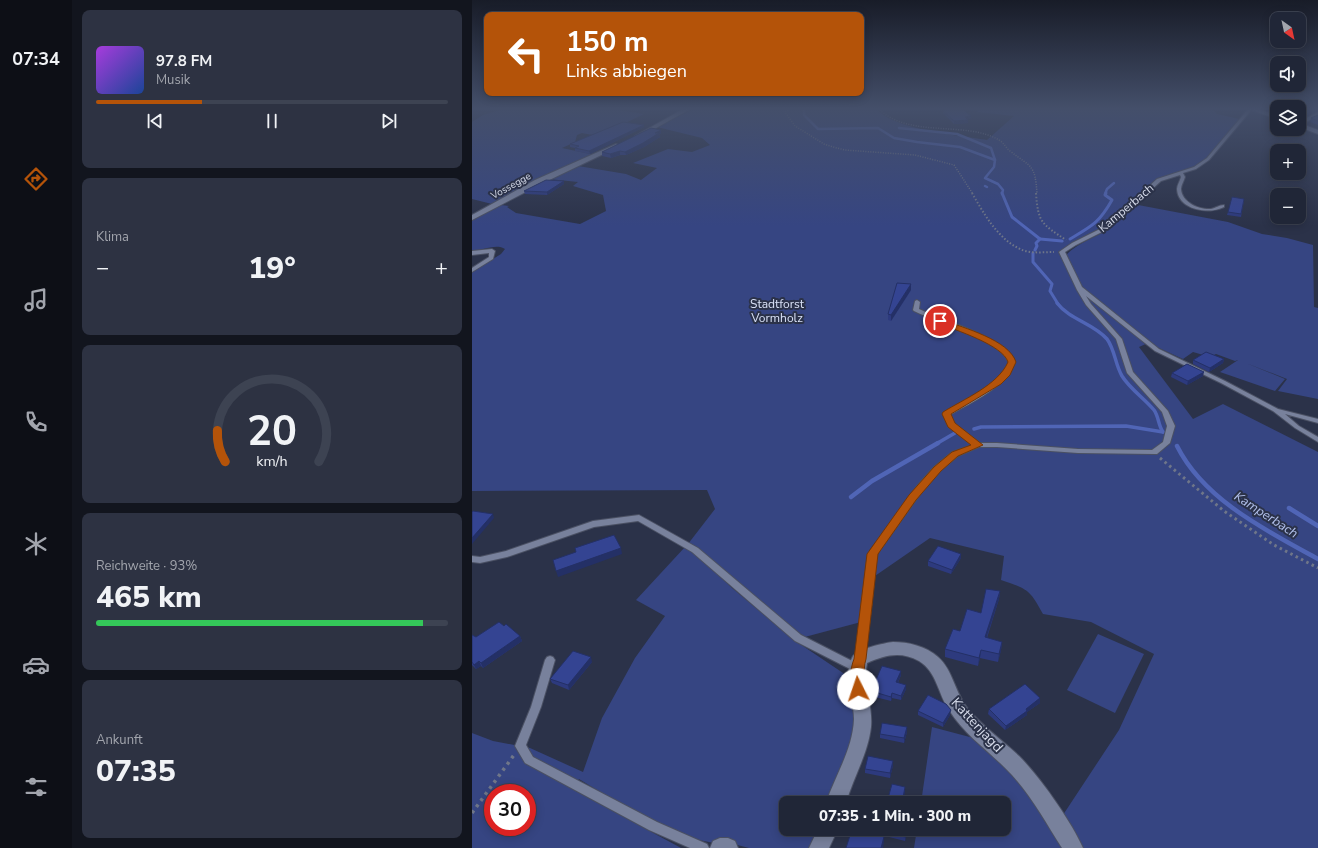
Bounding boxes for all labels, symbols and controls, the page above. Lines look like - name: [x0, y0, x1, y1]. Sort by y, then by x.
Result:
- north arrow: [1270, 12, 1306, 48]
- map controls: [1270, 12, 1306, 224]
- text: 150 m: [566, 23, 649, 61]
- icon: left: [500, 28, 552, 80]
- text: 07:34: [12, 47, 60, 71]
- text: 97.8 FM: [156, 51, 212, 71]
- button: sound: [1270, 56, 1306, 92]
- text: Links abbiegen: [566, 59, 687, 83]
- text: Musik: [156, 71, 190, 89]
- button: layers: [1270, 100, 1306, 136]
- icon: previous: [144, 110, 166, 132]
- icon: pause: [261, 110, 283, 132]
- icon: next: [378, 110, 400, 132]
- button: +: [1270, 144, 1306, 180]
- icon: directions: [22, 165, 50, 193]
- street label: Vossegge: [488, 169, 534, 203]
- street label: Kamperbach: [1095, 180, 1157, 236]
- button: −: [1270, 188, 1306, 224]
- text: Klima: [96, 228, 129, 246]
- text: 19°: [248, 248, 296, 289]
- text: −: [96, 253, 109, 283]
- text: +: [435, 253, 448, 283]
- icon: music: [22, 286, 50, 314]
- park label: Stadtforst Vormholz: [750, 296, 805, 326]
- pin: [923, 304, 957, 338]
- icon: arrive: [929, 310, 951, 332]
- text: 20: [247, 403, 297, 460]
- icon: phone: [22, 408, 50, 436]
- text: km/h: [256, 452, 288, 471]
- water label: Kamperbach: [1230, 488, 1302, 542]
- icon: climate: [22, 530, 50, 558]
- text: Reichweite · 93%: [96, 557, 197, 575]
- text: 465 km: [96, 577, 202, 618]
- icon: car: [22, 651, 50, 679]
- position arrow: [837, 668, 879, 710]
- street label: Kattenjagd: [947, 694, 1007, 756]
- text: Ankunft: [96, 731, 143, 749]
- text: 07:35: [96, 751, 176, 792]
- icon: filters: [22, 773, 50, 801]
- speed limit sign: 30: [484, 784, 536, 836]
- text: 07:35 · 1 Min. · 300 m: [819, 806, 971, 826]

